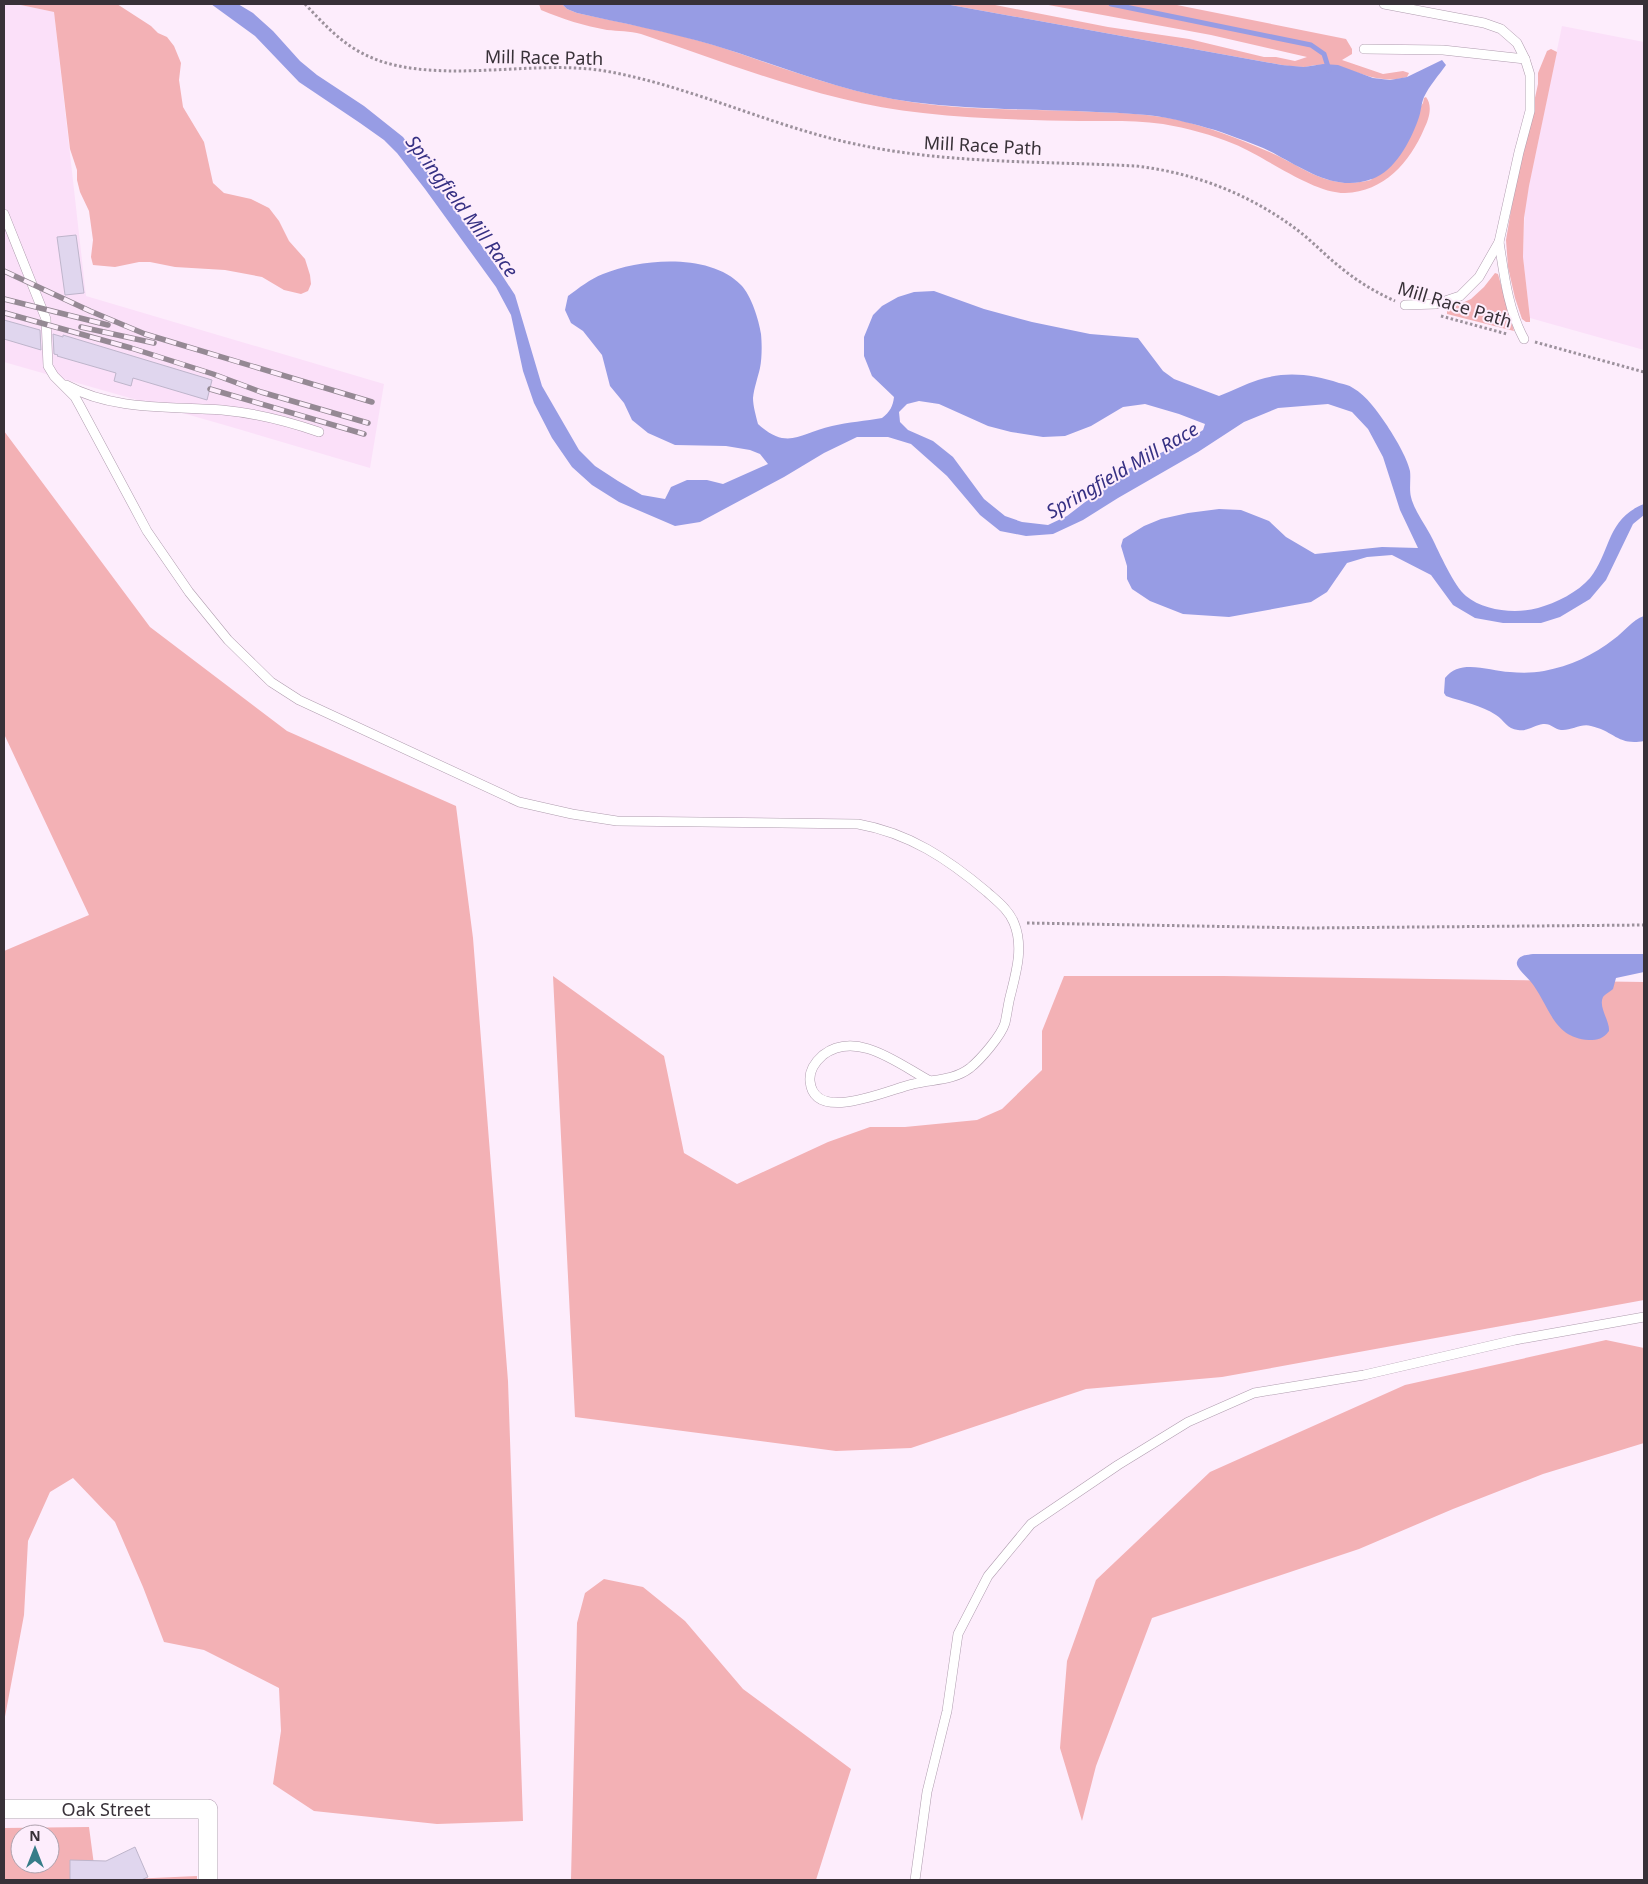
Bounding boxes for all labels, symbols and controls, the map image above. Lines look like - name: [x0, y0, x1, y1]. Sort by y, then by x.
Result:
- street label: Mill Race Path: [485, 44, 603, 70]
- water label: Springfield Mill Race: [400, 130, 524, 282]
- street label: Mill Race Path: [923, 130, 1043, 160]
- street label: Mill Race Path: [1395, 275, 1515, 333]
- water label: Springfield Mill Race: [1041, 416, 1203, 524]
- street label: Oak Street: [62, 1797, 151, 1821]
- north arrow: [10, 1824, 60, 1874]
- text: N: [29, 1826, 41, 1845]

